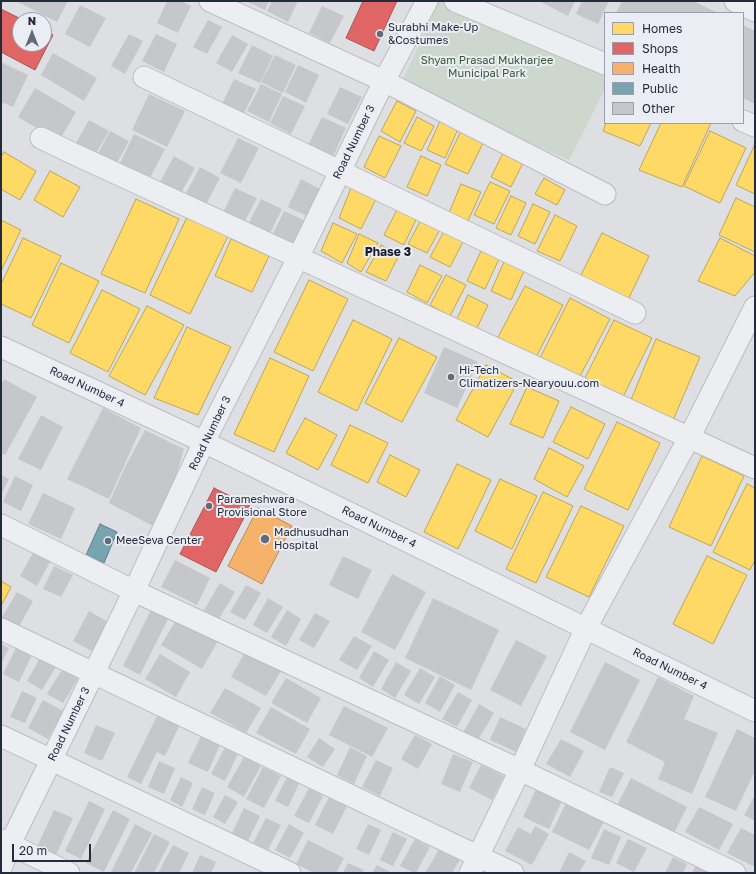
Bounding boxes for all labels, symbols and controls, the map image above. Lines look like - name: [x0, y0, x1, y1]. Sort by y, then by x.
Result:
- north arrow: [12, 12, 52, 52]
- legend: [604, 12, 744, 124]
- text: N: [28, 14, 36, 27]
- place label: Surabhi Make-Up &Costumes: [388, 21, 478, 47]
- text: Homes: [642, 21, 682, 36]
- marker: Surabhi Make-Up &Costumes: [375, 29, 385, 39]
- text: Shops: [642, 41, 678, 56]
- park label: Shyam Prasad Mukharjee Municipal Park: [421, 54, 553, 80]
- text: Health: [642, 61, 681, 76]
- text: Public: [642, 81, 678, 96]
- text: Other: [642, 101, 675, 116]
- street label: Road Number 3: [330, 103, 378, 181]
- district label: Phase 3: [365, 245, 411, 259]
- street label: Road Number 4: [47, 364, 127, 410]
- place label: Hi-Tech Climatizers-Nearyouu.com: [459, 364, 599, 390]
- marker: Hi-Tech Climatizers-Nearyouu.com: [446, 372, 456, 382]
- street label: Road Number 3: [186, 394, 234, 472]
- place label: Parameshwara Provisional Store: [217, 493, 307, 519]
- marker: Parameshwara Provisional Store: [204, 501, 214, 511]
- street label: Road Number 4: [340, 503, 418, 551]
- place label: Madhusudhan Hospital: [274, 526, 349, 552]
- marker: Madhusudhan Hospital: [259, 533, 271, 545]
- place label: MeeSeva Center: [116, 534, 202, 548]
- marker: MeeSeva Center: [103, 536, 113, 546]
- street label: Road Number 4: [631, 645, 709, 693]
- street label: Road Number 3: [45, 685, 93, 763]
- scale bar: [14, 836, 93, 862]
- text: 20 m: [19, 843, 47, 858]

